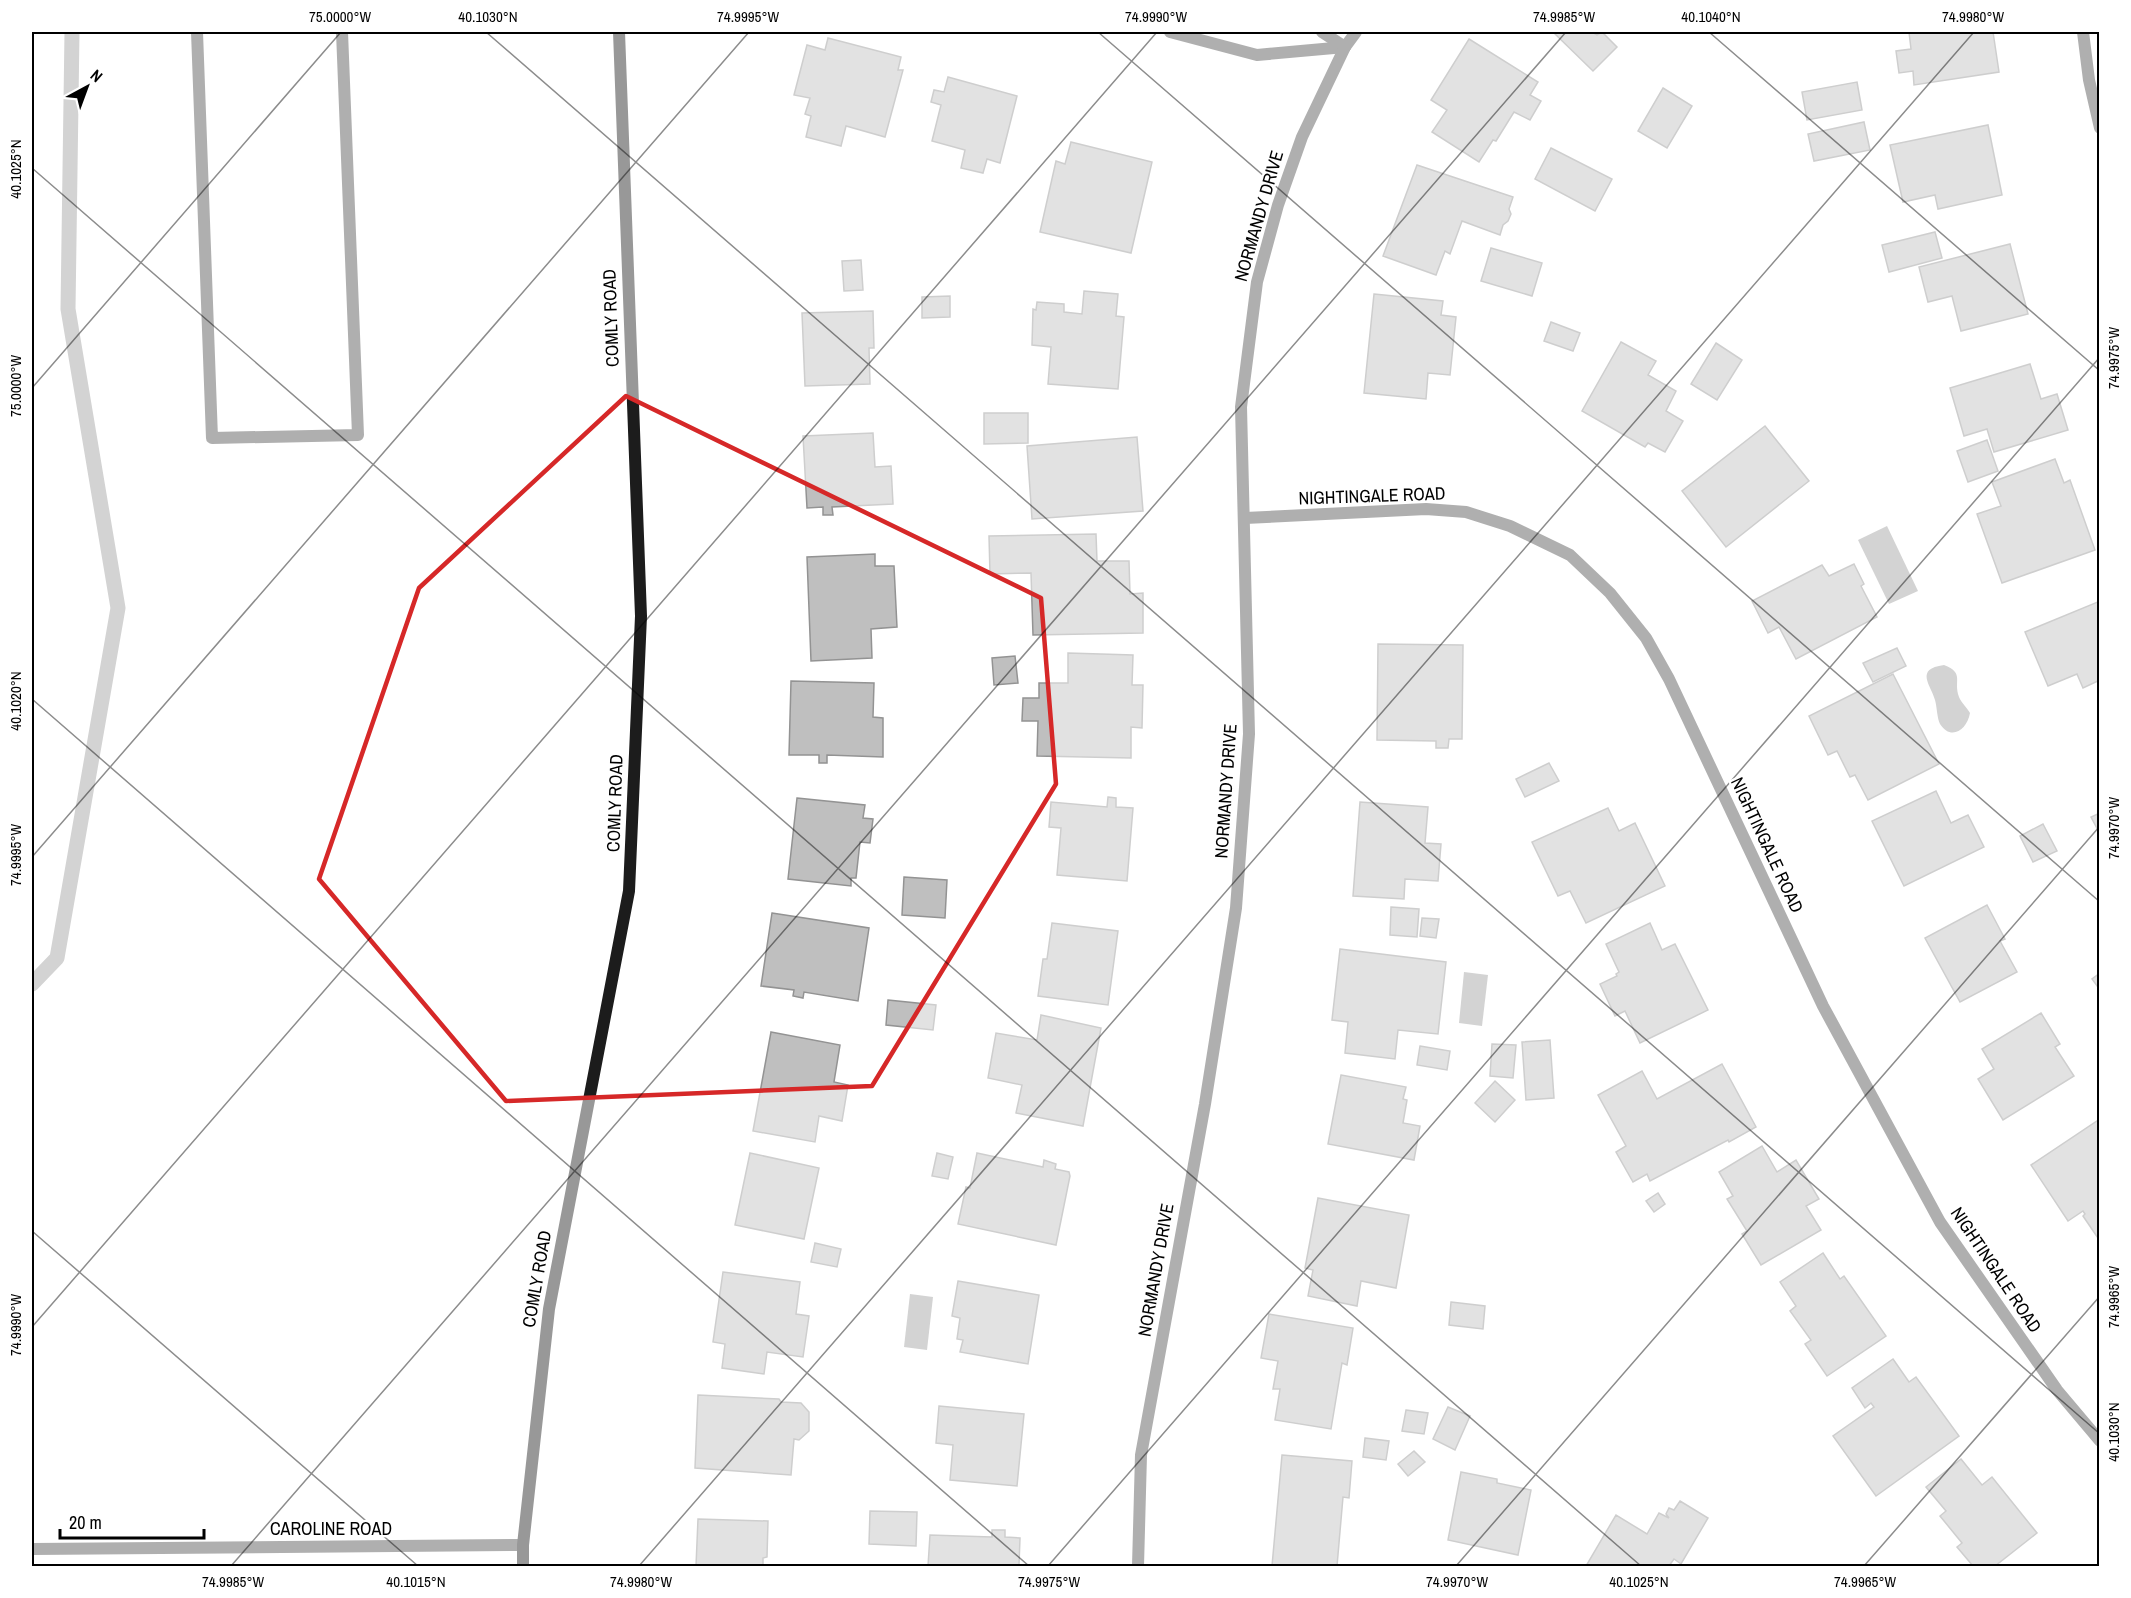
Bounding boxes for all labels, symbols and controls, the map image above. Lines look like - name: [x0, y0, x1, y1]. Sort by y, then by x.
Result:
- text: 75.0000°W: [309, 6, 371, 27]
- text: 40.1030°N: [458, 6, 518, 27]
- text: 74.9995°W: [717, 6, 779, 27]
- text: 74.9990°W: [1125, 6, 1187, 27]
- text: 74.9985°W: [1533, 6, 1595, 27]
- text: 40.1040°N: [1681, 6, 1741, 27]
- text: 74.9980°W: [1942, 6, 2004, 27]
- north arrow: [57, 57, 117, 117]
- text: N: [86, 64, 108, 87]
- text: 40.1025°N: [5, 139, 26, 199]
- street label: NORMANDY DRIVE: [1228, 148, 1289, 284]
- street label: COMLY ROAD: [596, 269, 625, 367]
- text: 74.9975°W: [2103, 327, 2124, 389]
- text: 75.0000°W: [5, 355, 26, 417]
- street label: NIGHTINGALE ROAD: [1298, 480, 1446, 511]
- text: 40.1020°N: [5, 671, 26, 731]
- street label: NORMANDY DRIVE: [1208, 723, 1243, 859]
- street label: COMLY ROAD: [600, 754, 629, 852]
- street label: NIGHTINGALE ROAD: [1725, 773, 1810, 917]
- text: 74.9970°W: [2103, 797, 2124, 859]
- text: 74.9995°W: [5, 824, 26, 886]
- street label: NORMANDY DRIVE: [1131, 1201, 1180, 1339]
- street label: NIGHTINGALE ROAD: [1945, 1202, 2048, 1338]
- street label: COMLY ROAD: [516, 1229, 557, 1329]
- text: 74.9965°W: [2103, 1266, 2124, 1328]
- text: 74.9990°W: [5, 1294, 26, 1356]
- text: 40.1030°N: [2103, 1402, 2124, 1462]
- scale bar: [60, 1502, 204, 1540]
- text: 20 m: [69, 1510, 102, 1535]
- street label: CAROLINE ROAD: [270, 1516, 392, 1541]
- text: 74.9985°W: [202, 1571, 264, 1592]
- text: 40.1015°N: [386, 1571, 446, 1592]
- text: 74.9980°W: [610, 1571, 672, 1592]
- text: 74.9975°W: [1018, 1571, 1080, 1592]
- text: 74.9970°W: [1426, 1571, 1488, 1592]
- text: 40.1025°N: [1609, 1571, 1669, 1592]
- text: 74.9965°W: [1834, 1571, 1896, 1592]

